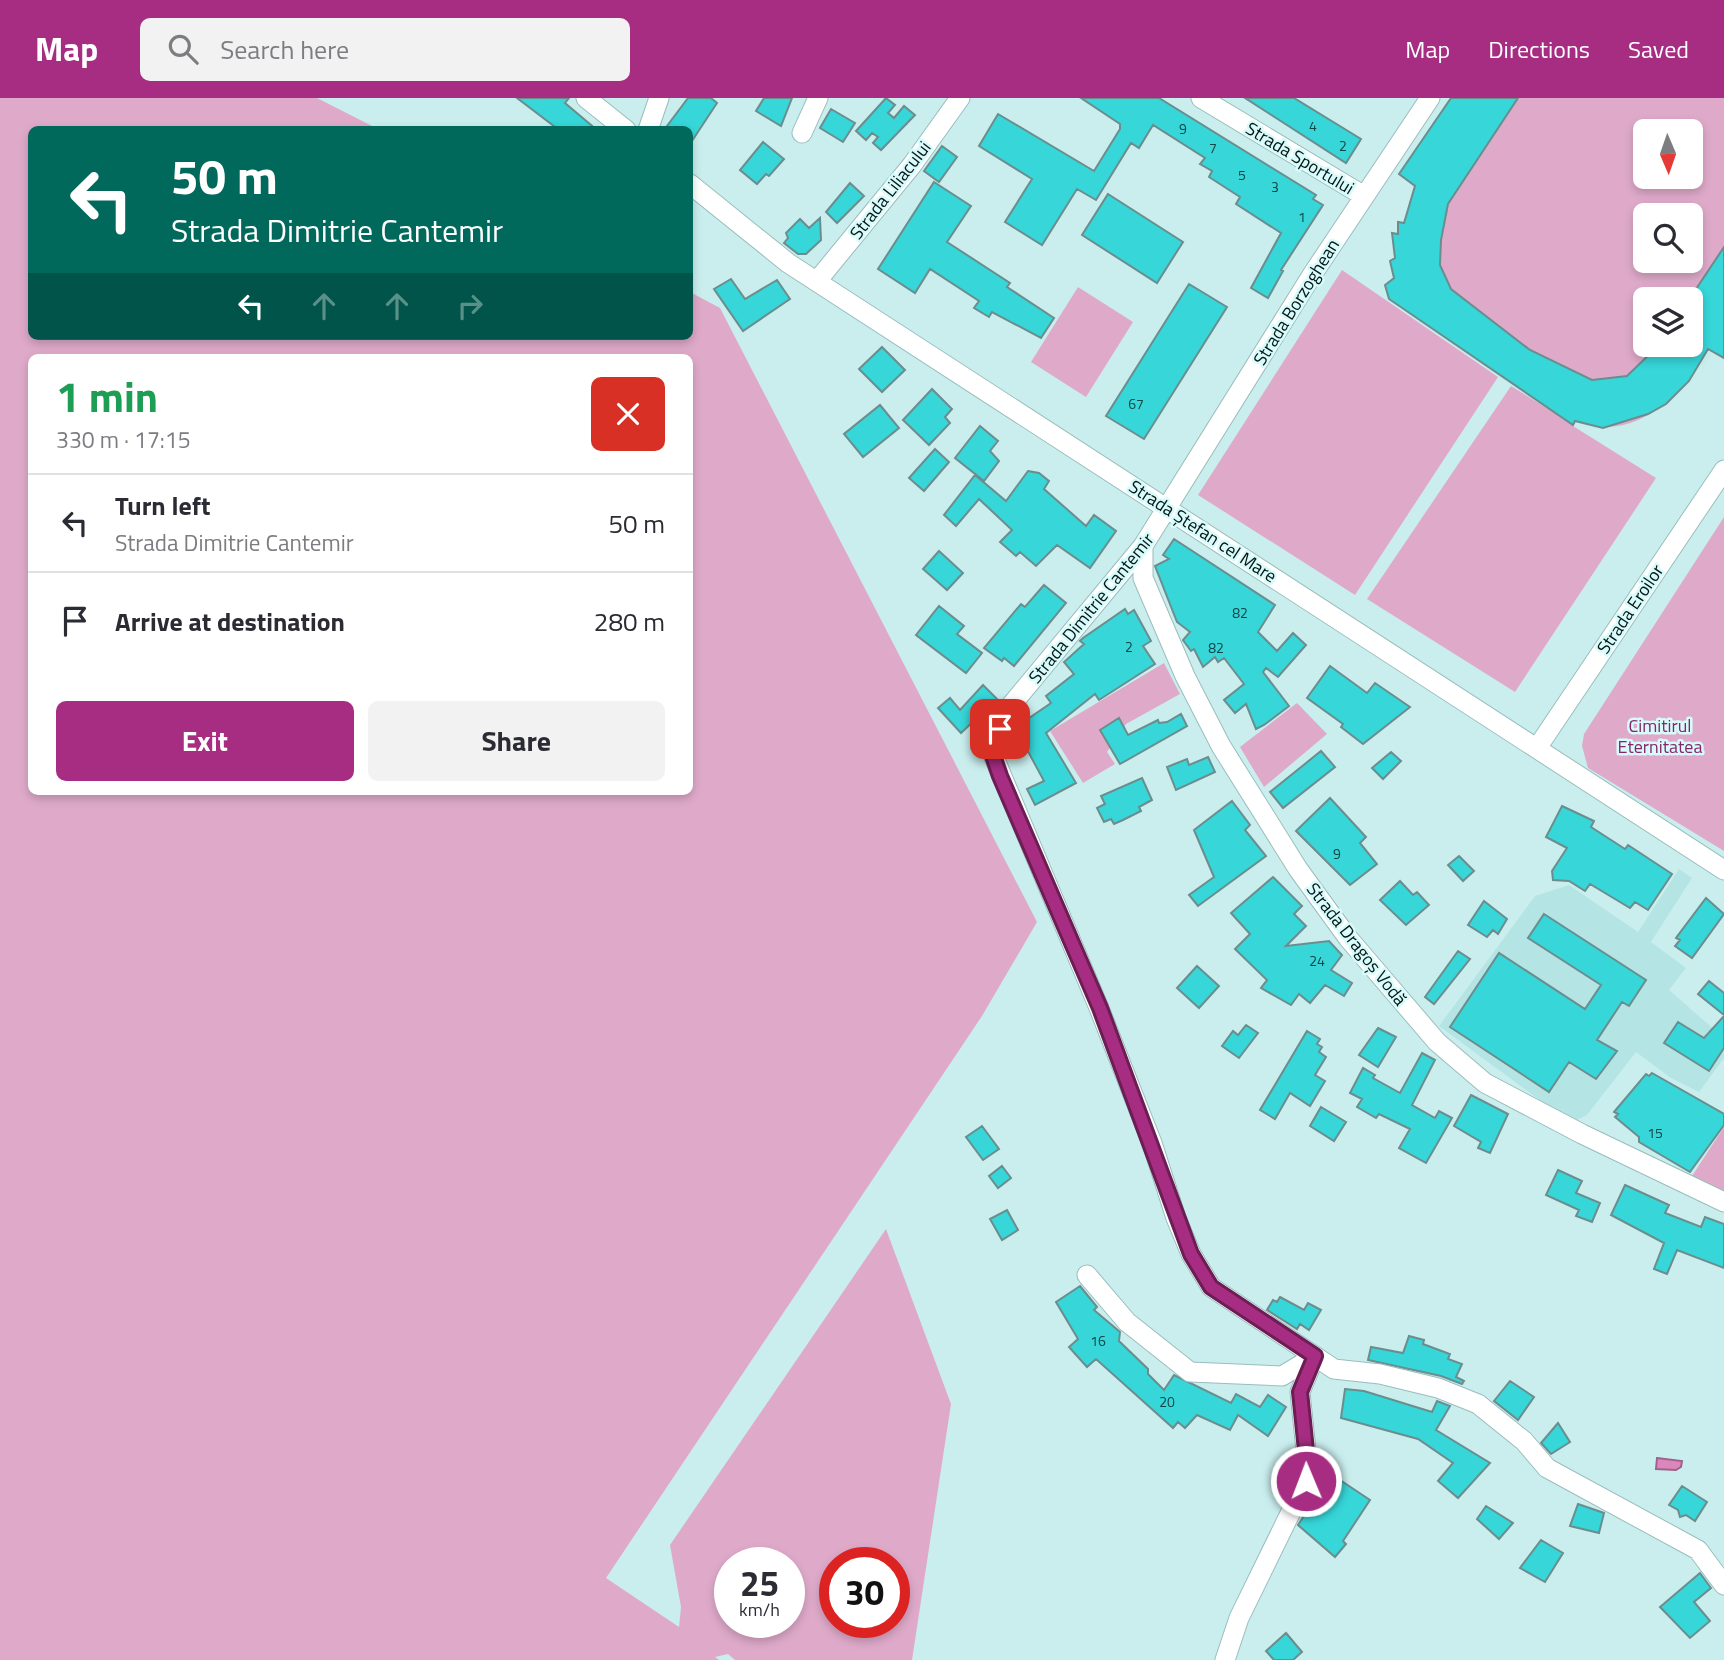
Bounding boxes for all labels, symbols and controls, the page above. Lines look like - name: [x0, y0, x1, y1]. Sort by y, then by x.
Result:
- search box: [140, 18, 630, 81]
- text: Map: [35, 24, 98, 74]
- icon: search: [164, 30, 202, 68]
- text: Search here: [220, 30, 349, 69]
- text: Map: [1405, 31, 1450, 67]
- text: Directions: [1488, 31, 1590, 67]
- text: Saved: [1628, 31, 1689, 67]
- street label: Strada Sportului: [1241, 115, 1359, 201]
- house number: 4: [1309, 115, 1317, 136]
- house number: 9: [1179, 118, 1187, 139]
- north arrow: [1633, 119, 1703, 189]
- map controls: [1633, 119, 1703, 357]
- street label: Strada Liliacului: [843, 135, 937, 245]
- house number: 2: [1339, 135, 1347, 156]
- house number: 7: [1209, 137, 1217, 158]
- text: 50 m: [171, 138, 278, 213]
- icon: left: [56, 154, 147, 245]
- house number: 5: [1238, 164, 1246, 185]
- house number: 3: [1271, 176, 1279, 197]
- button: search: [1633, 203, 1703, 273]
- text: Strada Dimitrie Cantemir: [171, 206, 503, 254]
- house number: 1: [1298, 206, 1306, 227]
- street label: Strada Borzoghean: [1246, 233, 1346, 371]
- icon: left: [232, 287, 270, 325]
- icon: ahead: [305, 287, 343, 325]
- icon: ahead: [378, 287, 416, 325]
- icon: right: [451, 287, 489, 325]
- button: layers: [1633, 287, 1703, 357]
- text: 1 min: [56, 364, 158, 428]
- button: close: [591, 377, 665, 451]
- house number: 67: [1128, 393, 1144, 414]
- text: 330 m · 17:15: [56, 422, 191, 457]
- street label: Strada Ștefan cel Mare: [1124, 473, 1282, 589]
- text: Turn left: [115, 486, 210, 525]
- icon: left: [56, 504, 94, 542]
- text: 50 m: [608, 504, 665, 543]
- text: Strada Dimitrie Cantemir: [115, 525, 354, 560]
- street label: Strada Dimitrie Cantemir: [1022, 527, 1160, 689]
- street label: Strada Eroilor: [1590, 559, 1670, 659]
- icon: arrive: [56, 602, 94, 640]
- text: Arrive at destination: [115, 602, 345, 641]
- text: 280 m: [594, 602, 665, 641]
- house number: 82: [1232, 602, 1248, 623]
- house number: 2: [1125, 636, 1133, 657]
- house number: 82: [1208, 637, 1224, 658]
- pin: [970, 699, 1030, 759]
- button: Exit: [56, 701, 354, 781]
- button: Share: [368, 701, 665, 781]
- icon: arrive: [981, 710, 1019, 748]
- park label: Cimitirul Eternitatea: [1618, 712, 1702, 760]
- house number: 9: [1333, 843, 1341, 864]
- street label: Strada Dragoș Vodă: [1300, 877, 1414, 1011]
- house number: 24: [1309, 950, 1325, 971]
- house number: 15: [1647, 1122, 1663, 1143]
- house number: 16: [1090, 1330, 1106, 1351]
- house number: 20: [1159, 1391, 1175, 1412]
- position arrow: [1269, 1444, 1343, 1518]
- speed limit sign: 30: [819, 1547, 910, 1638]
- text: 25: [740, 1556, 779, 1610]
- text: km/h: [739, 1596, 780, 1623]

